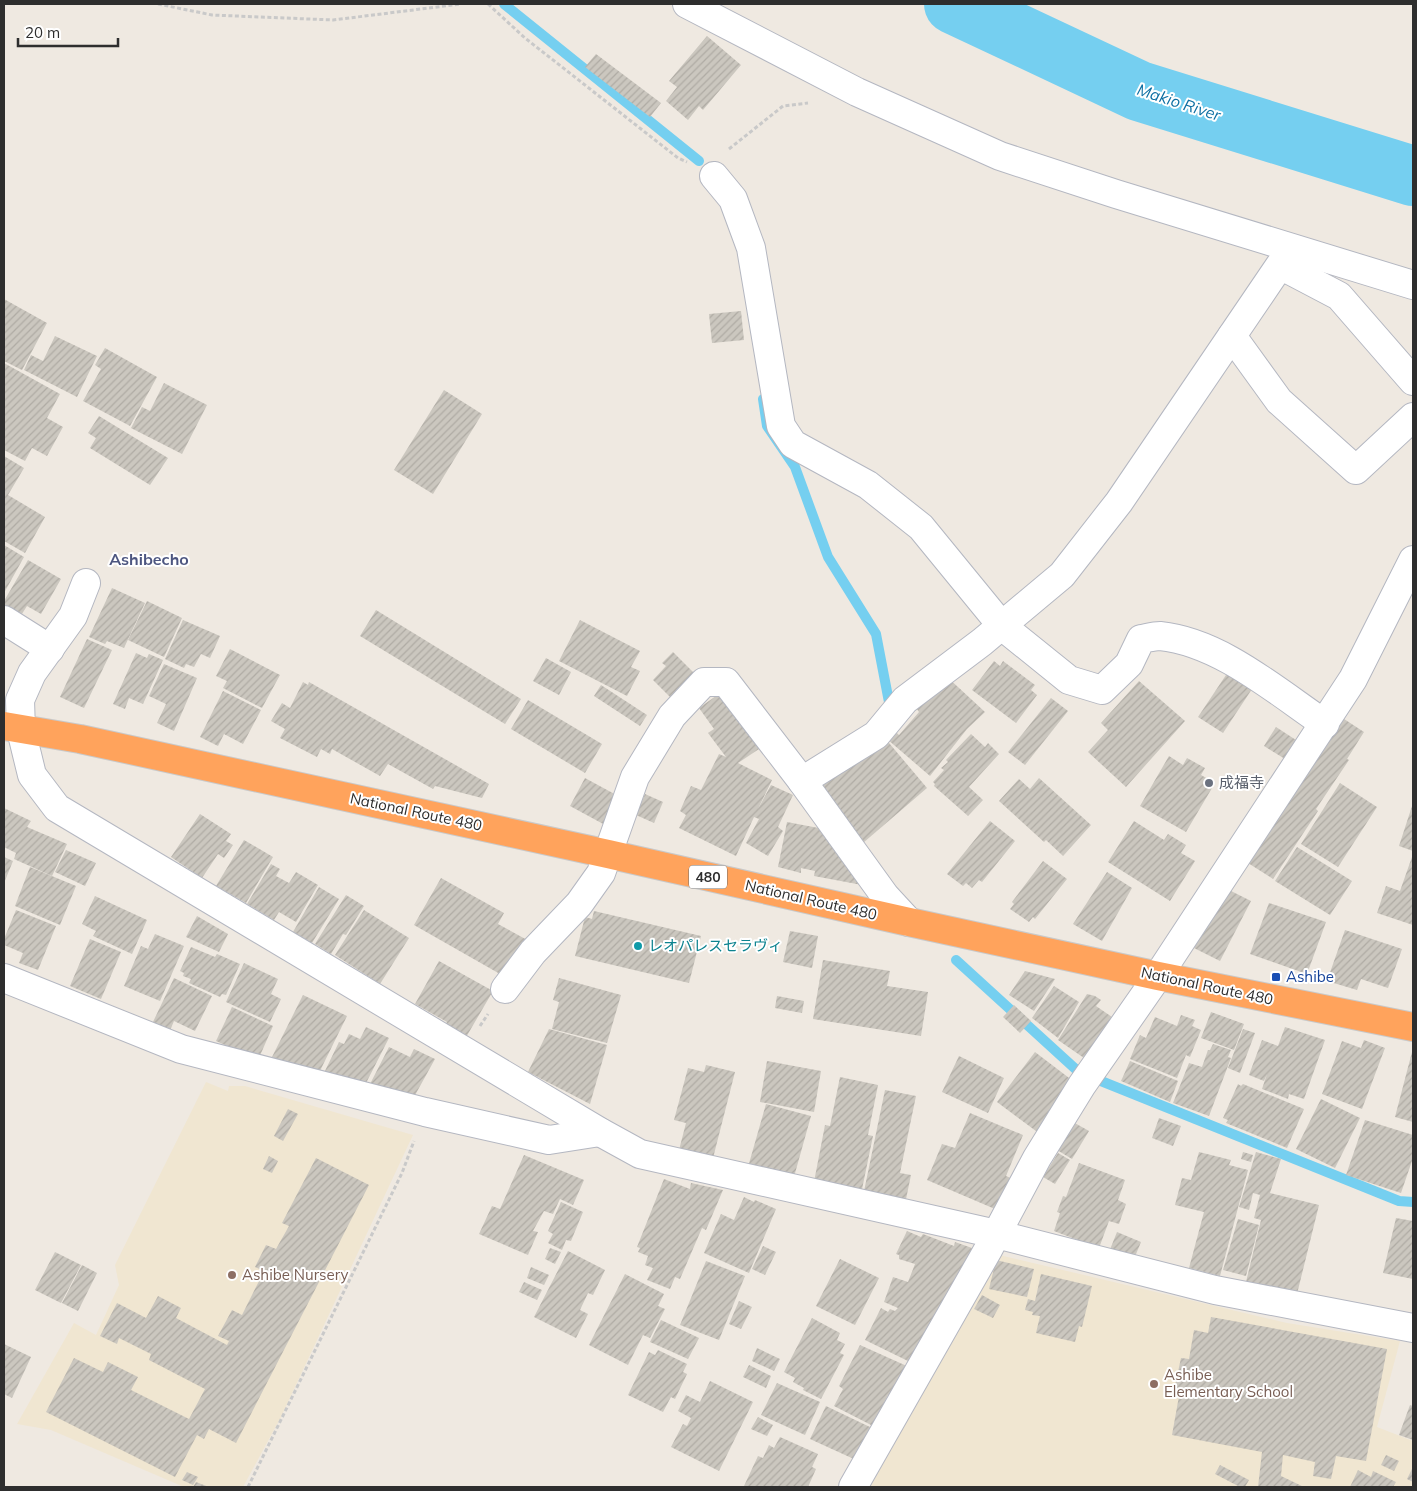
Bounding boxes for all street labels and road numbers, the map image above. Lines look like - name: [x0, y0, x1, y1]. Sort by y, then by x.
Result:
- street label: National Route 480: [348, 788, 484, 835]
- road number: 480: [689, 866, 727, 889]
- street label: National Route 480: [743, 875, 879, 924]
- street label: National Route 480: [1139, 962, 1275, 1009]

